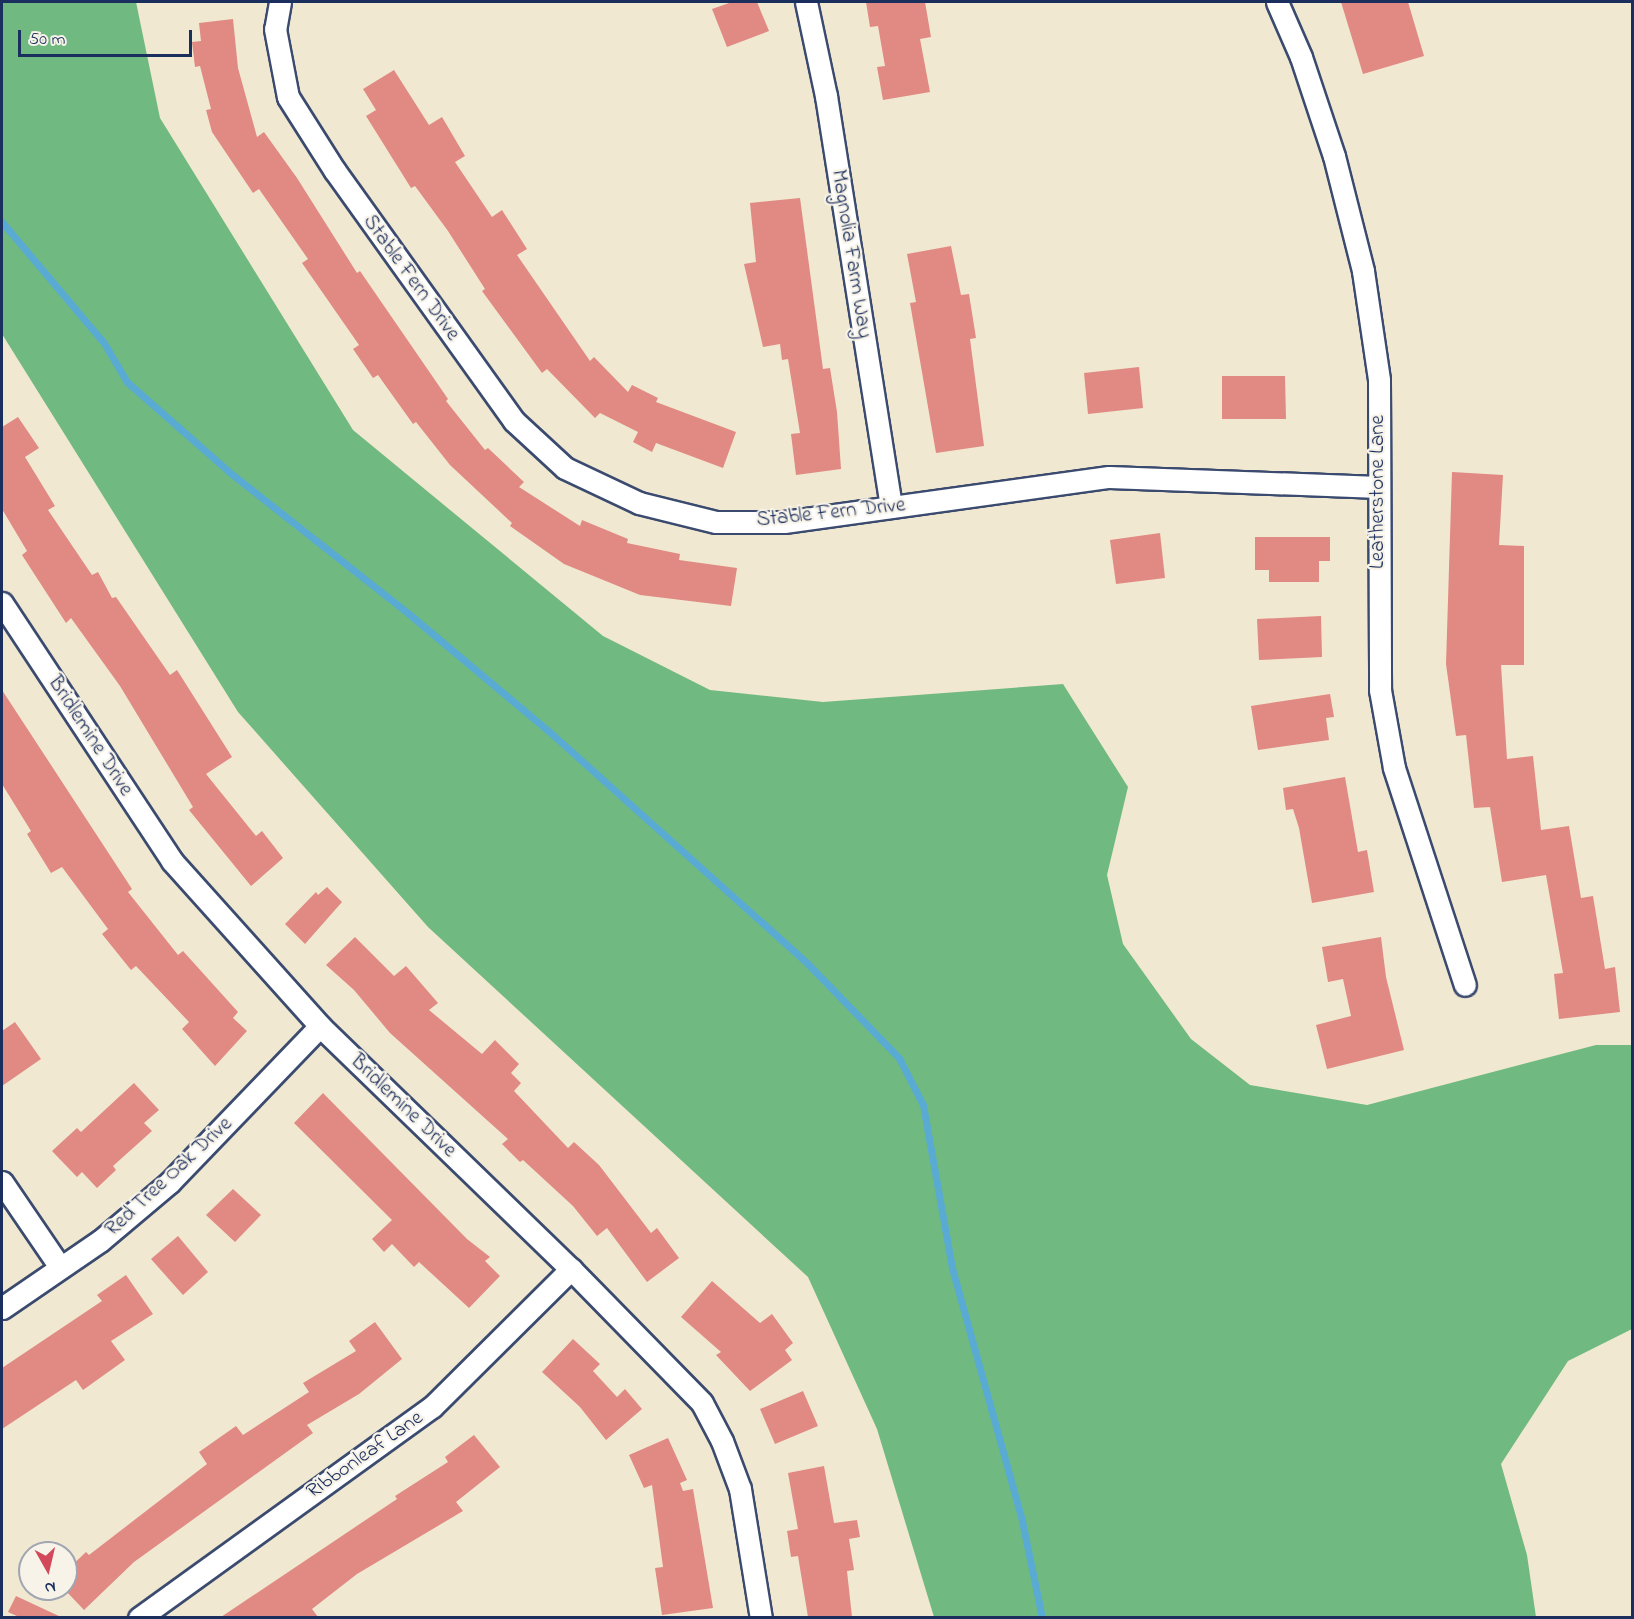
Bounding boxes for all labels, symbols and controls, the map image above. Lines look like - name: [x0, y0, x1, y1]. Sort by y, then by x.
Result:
- scale bar: [21, 18, 195, 56]
- text: 50 m: [29, 27, 66, 53]
- street label: Magnolia Farm Way: [825, 168, 877, 340]
- street label: Stable Fern Drive: [357, 210, 465, 346]
- street label: Leatherstone Lane: [1365, 415, 1391, 569]
- street label: Stable Fern Drive: [755, 493, 907, 533]
- street label: Bridlemine Drive: [42, 671, 138, 801]
- street label: Bridlemine Drive: [345, 1049, 461, 1163]
- street label: Red Tree Oak Drive: [100, 1112, 238, 1242]
- street label: Ribbonleaf Lane: [302, 1406, 428, 1504]
- north arrow: [18, 1541, 78, 1601]
- text: N: [43, 1574, 57, 1599]

